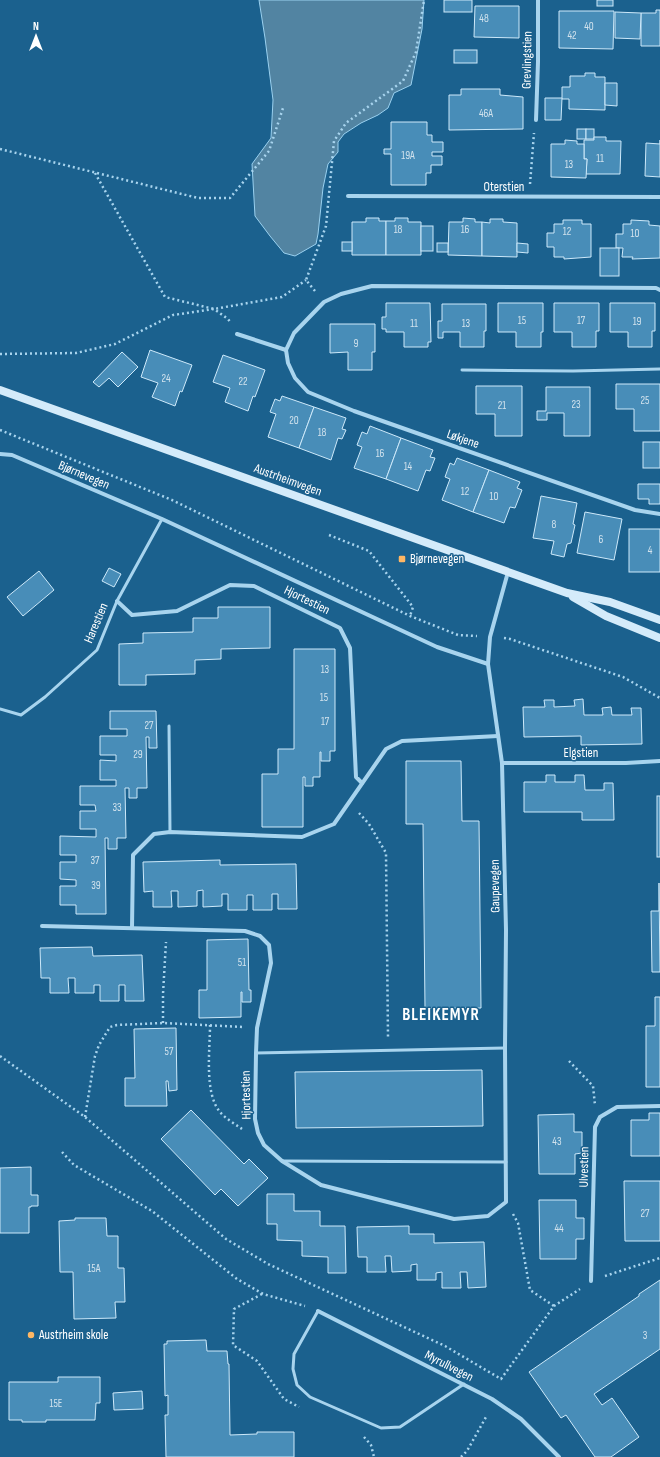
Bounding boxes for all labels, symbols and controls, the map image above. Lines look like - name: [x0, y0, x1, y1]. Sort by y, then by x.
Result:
- house number: 48: [479, 12, 489, 25]
- north arrow: [16, 16, 56, 56]
- text: N: [33, 20, 39, 33]
- house number: 40: [584, 20, 594, 33]
- house number: 42: [567, 29, 577, 42]
- street label: Grevlingstien: [518, 31, 536, 89]
- house number: 46A: [479, 107, 493, 120]
- house number: 19A: [401, 149, 415, 162]
- house number: 11: [596, 152, 604, 165]
- house number: 13: [565, 158, 574, 171]
- street label: Oterstien: [484, 179, 524, 195]
- house number: 18: [394, 223, 403, 236]
- house number: 16: [461, 223, 470, 236]
- house number: 12: [563, 225, 572, 238]
- house number: 10: [631, 227, 639, 240]
- house number: 15: [518, 314, 526, 327]
- house number: 17: [577, 314, 586, 327]
- house number: 19: [633, 315, 641, 328]
- house number: 11: [410, 317, 418, 330]
- house number: 13: [462, 317, 471, 330]
- house number: 9: [354, 337, 359, 350]
- house number: 24: [161, 372, 171, 385]
- house number: 22: [238, 375, 248, 388]
- house number: 25: [641, 394, 649, 407]
- house number: 23: [571, 398, 581, 411]
- house number: 21: [498, 399, 506, 412]
- house number: 20: [289, 414, 299, 427]
- house number: 18: [318, 426, 327, 439]
- street label: Løkjene: [445, 426, 481, 452]
- house number: 16: [376, 447, 385, 460]
- street label: Bjørnevegen: [56, 457, 112, 493]
- street label: Austrheimvegen: [251, 460, 324, 500]
- house number: 14: [404, 460, 413, 473]
- house number: 12: [461, 485, 470, 498]
- house number: 10: [490, 490, 498, 503]
- house number: 8: [552, 518, 557, 531]
- house number: 6: [599, 533, 604, 546]
- house number: 4: [648, 544, 653, 557]
- place label: Bjørnevegen: [410, 551, 464, 567]
- marker: Bjørnevegen: [397, 554, 407, 564]
- street label: Hjortestien: [281, 582, 333, 618]
- street label: Harestien: [80, 600, 112, 646]
- house number: 13: [321, 663, 330, 676]
- house number: 15: [320, 691, 328, 704]
- house number: 17: [321, 715, 330, 728]
- house number: 27: [145, 719, 154, 732]
- street label: Elgstien: [564, 745, 598, 761]
- house number: 29: [133, 748, 143, 761]
- house number: 33: [112, 801, 122, 814]
- house number: 37: [90, 854, 100, 867]
- street label: Gaupevegen: [487, 859, 503, 913]
- house number: 39: [91, 879, 101, 892]
- house number: 51: [238, 956, 246, 969]
- district label: BLEIKEMYR: [402, 1005, 480, 1025]
- house number: 57: [165, 1045, 174, 1058]
- street label: Hjortestien: [238, 1070, 254, 1120]
- house number: 43: [552, 1135, 562, 1148]
- street label: Ulvestien: [576, 1146, 592, 1188]
- house number: 27: [641, 1207, 650, 1220]
- house number: 44: [554, 1222, 564, 1235]
- house number: 15A: [88, 1262, 101, 1275]
- place label: Austrheim skole: [38, 1327, 108, 1343]
- house number: 3: [643, 1329, 648, 1342]
- marker: Austrheim skole: [26, 1330, 36, 1340]
- street label: Myrullvegen: [422, 1347, 476, 1385]
- house number: 15E: [50, 1397, 62, 1410]

